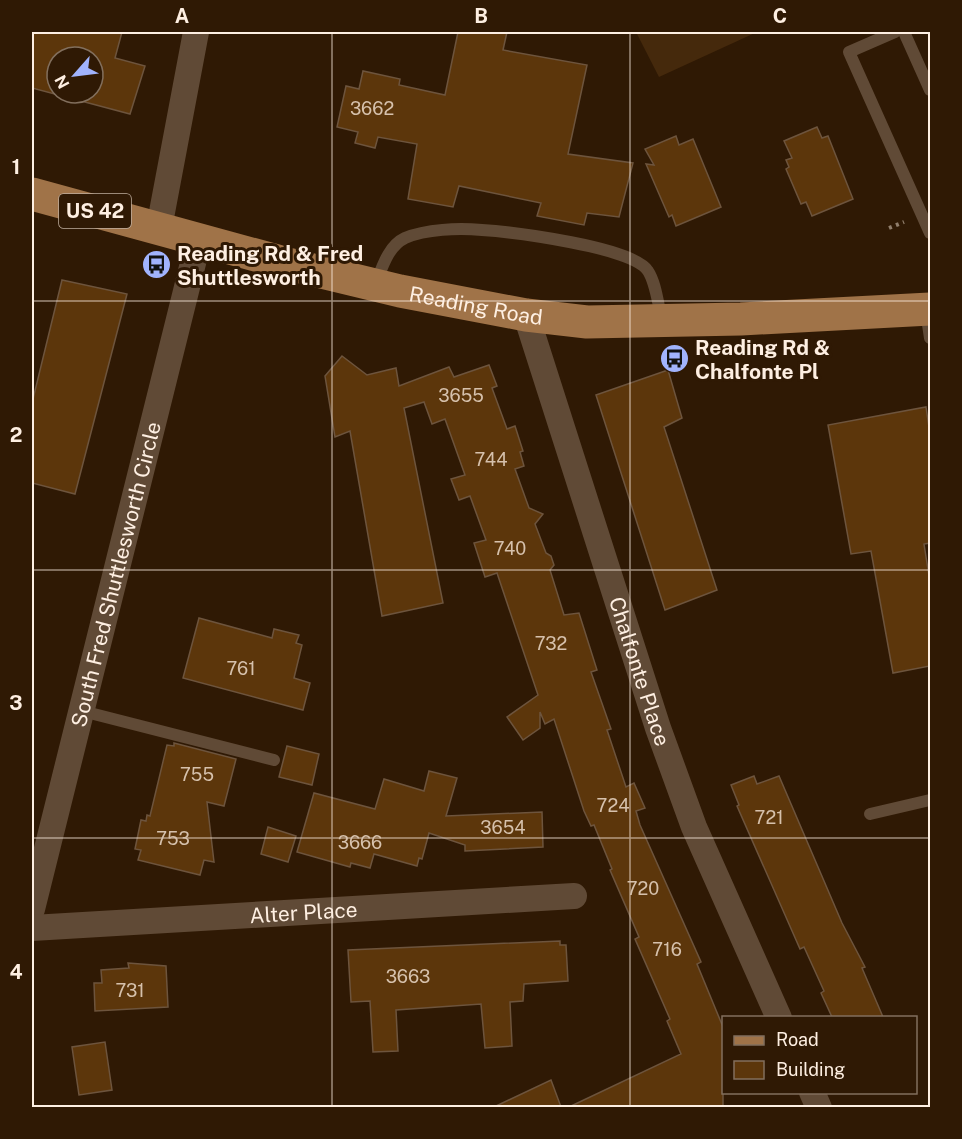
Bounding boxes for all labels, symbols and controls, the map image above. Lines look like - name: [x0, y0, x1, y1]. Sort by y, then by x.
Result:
- text: A: [175, 4, 189, 28]
- text: B: [474, 4, 488, 28]
- text: C: [773, 4, 787, 28]
- north arrow: [45, 45, 105, 105]
- text: N: [51, 72, 74, 92]
- house number: 3662: [350, 98, 394, 119]
- text: 1: [12, 155, 20, 179]
- road number: US 42: [59, 194, 131, 228]
- place label: Reading Rd & Fred Shuttlesworth: [177, 241, 363, 290]
- bus stop icon: Reading Rd & Fred Shuttlesworth: [140, 249, 172, 281]
- street label: Reading Road: [407, 281, 544, 329]
- place label: Reading Rd & Chalfonte Pl: [695, 335, 830, 384]
- bus stop icon: Reading Rd & Chalfonte Pl: [658, 343, 690, 375]
- house number: 3655: [438, 385, 484, 406]
- street label: South Fred Shuttlesworth Circle: [65, 419, 166, 730]
- text: 2: [10, 423, 22, 447]
- house number: 744: [475, 449, 507, 470]
- house number: 740: [494, 538, 526, 559]
- street label: Chalfonte Place: [604, 594, 676, 749]
- house number: 732: [535, 633, 567, 654]
- house number: 761: [227, 658, 256, 679]
- text: 3: [9, 691, 23, 715]
- house number: 755: [180, 764, 214, 785]
- house number: 724: [597, 795, 629, 816]
- house number: 721: [755, 807, 783, 828]
- house number: 3654: [480, 817, 526, 838]
- house number: 753: [156, 828, 190, 849]
- house number: 3666: [338, 832, 382, 853]
- house number: 720: [627, 878, 659, 899]
- street label: Alter Place: [249, 896, 358, 928]
- house number: 716: [652, 939, 682, 960]
- text: 4: [9, 960, 23, 984]
- house number: 3663: [386, 966, 430, 987]
- house number: 731: [115, 980, 145, 1001]
- legend: [722, 1016, 917, 1094]
- text: Road: [776, 1029, 819, 1050]
- text: Building: [776, 1059, 845, 1080]

